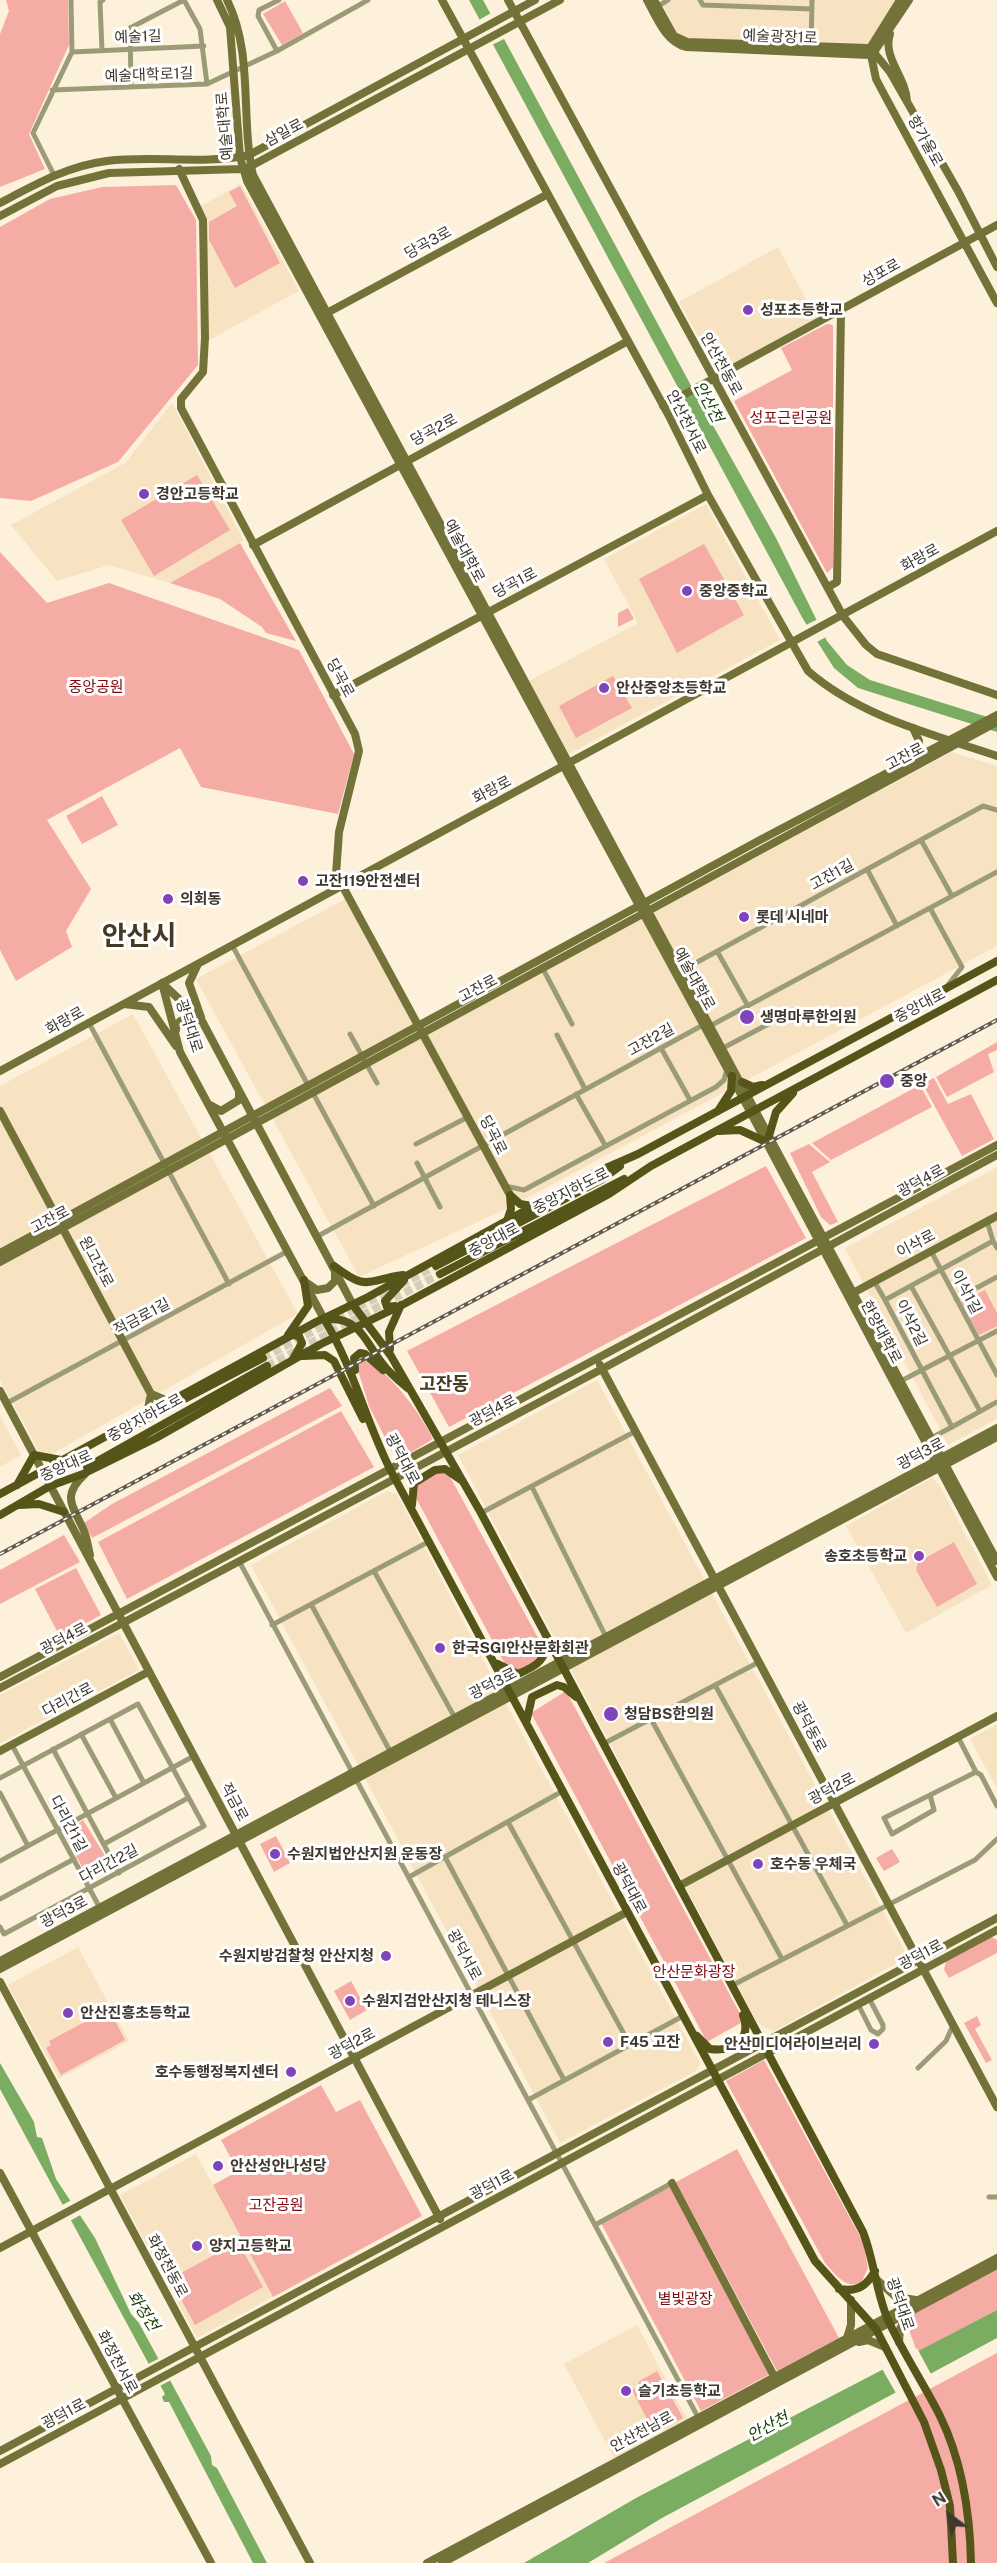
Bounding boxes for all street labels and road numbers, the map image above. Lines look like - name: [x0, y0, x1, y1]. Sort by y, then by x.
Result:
- street label: 예술1길: [114, 27, 162, 47]
- street label: 예술광장1로: [742, 27, 818, 47]
- street label: 예술대학로1길: [104, 64, 194, 86]
- street label: 예술대학로: [213, 91, 237, 161]
- street label: 항가울로: [904, 112, 946, 170]
- street label: 삼일로: [261, 115, 307, 151]
- street label: 당곡3로: [401, 223, 455, 263]
- street label: 성포로: [859, 255, 903, 291]
- street label: 안산천동로: [696, 329, 746, 399]
- street label: 안산천서로: [662, 387, 710, 457]
- street label: 당곡2로: [408, 410, 460, 450]
- street label: 예술대학로: [440, 516, 488, 586]
- street label: 화랑로: [898, 540, 942, 576]
- street label: 당곡1로: [490, 564, 540, 602]
- street label: 당곡로: [322, 655, 358, 701]
- street label: 고잔로: [882, 739, 928, 775]
- street label: 화랑로: [469, 772, 515, 808]
- street label: 고잔1길: [807, 856, 857, 894]
- street label: 예술대학로: [669, 944, 719, 1014]
- street label: 고잔로: [455, 971, 501, 1007]
- street label: 중앙대로: [891, 985, 949, 1027]
- street label: 광덕대로: [172, 997, 206, 1055]
- street label: 화랑로: [43, 1003, 87, 1039]
- street label: 고잔2길: [625, 1020, 677, 1060]
- street label: 당곡로: [476, 1112, 510, 1158]
- street label: 광덕4로: [894, 1161, 948, 1201]
- street label: 중앙지하도로: [530, 1164, 612, 1218]
- street label: 고잔로: [27, 1202, 73, 1238]
- street label: 중앙대로: [465, 1219, 523, 1261]
- street label: 이삭로: [893, 1226, 939, 1262]
- street label: 원고잔로: [75, 1233, 117, 1291]
- street label: 이삭1길: [947, 1267, 985, 1317]
- street label: 적금로1길: [111, 1295, 173, 1339]
- street label: 이삭2길: [892, 1296, 930, 1350]
- street label: 한양대학로: [857, 1297, 905, 1367]
- street label: 중앙지하도로: [104, 1390, 186, 1446]
- street label: 광덕4로: [466, 1391, 520, 1431]
- street label: 광덕대로: [381, 1430, 423, 1488]
- street label: 광덕3로: [894, 1434, 948, 1474]
- street label: 중앙대로: [37, 1447, 95, 1485]
- street label: 광덕4로: [37, 1619, 91, 1659]
- street label: 광덕3로: [466, 1664, 520, 1704]
- street label: 다리간로: [39, 1679, 97, 1721]
- street label: 광덕동로: [788, 1698, 830, 1756]
- street label: 광덕2로: [806, 1769, 858, 1809]
- street label: 적금로: [216, 1779, 252, 1825]
- street label: 다리간1길: [46, 1793, 90, 1855]
- street label: 다리간2길: [76, 1841, 142, 1887]
- street label: 광덕대로: [608, 1859, 650, 1917]
- street label: 광덕3로: [37, 1892, 91, 1932]
- street label: 광덕서로: [443, 1926, 485, 1984]
- street label: 광덕1로: [896, 1936, 946, 1974]
- street label: 광덕2로: [326, 2024, 378, 2064]
- street label: 광덕1로: [467, 2166, 517, 2204]
- street label: 화정천동로: [143, 2231, 191, 2301]
- street label: 광덕대로: [883, 2275, 917, 2333]
- street label: 화정천서로: [93, 2327, 141, 2397]
- street label: 광덕1로: [39, 2395, 89, 2433]
- street label: 안산천남로: [607, 2408, 677, 2456]

